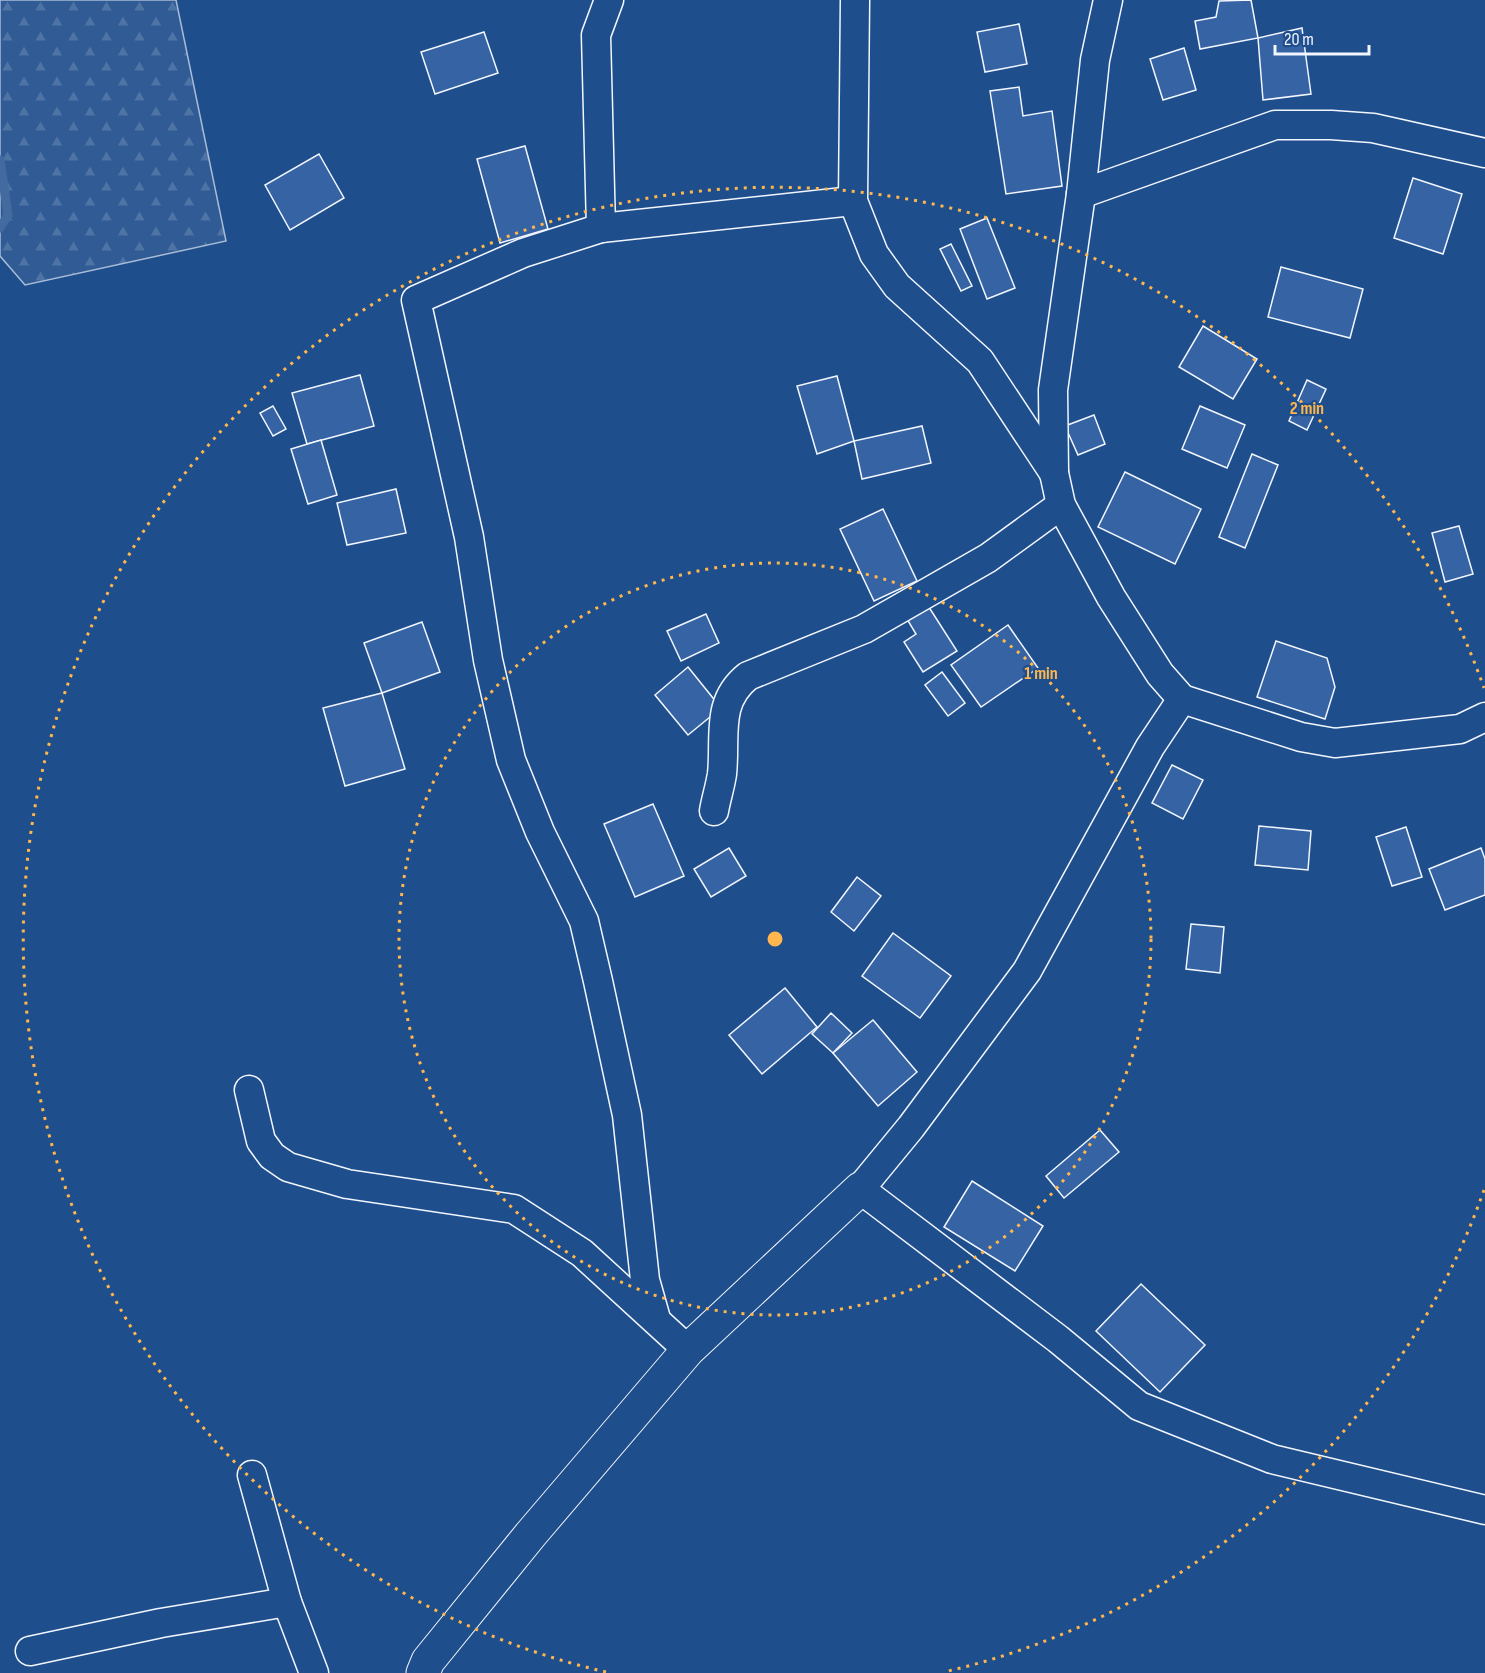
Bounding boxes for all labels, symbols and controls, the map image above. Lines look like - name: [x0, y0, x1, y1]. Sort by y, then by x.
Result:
- scale bar: [1275, 18, 1370, 56]
- text: 20 m: [1284, 29, 1314, 50]
- text: 2 min: [1290, 398, 1324, 419]
- text: 1 min: [1024, 663, 1058, 684]
- centre of rings: [765, 929, 785, 949]

